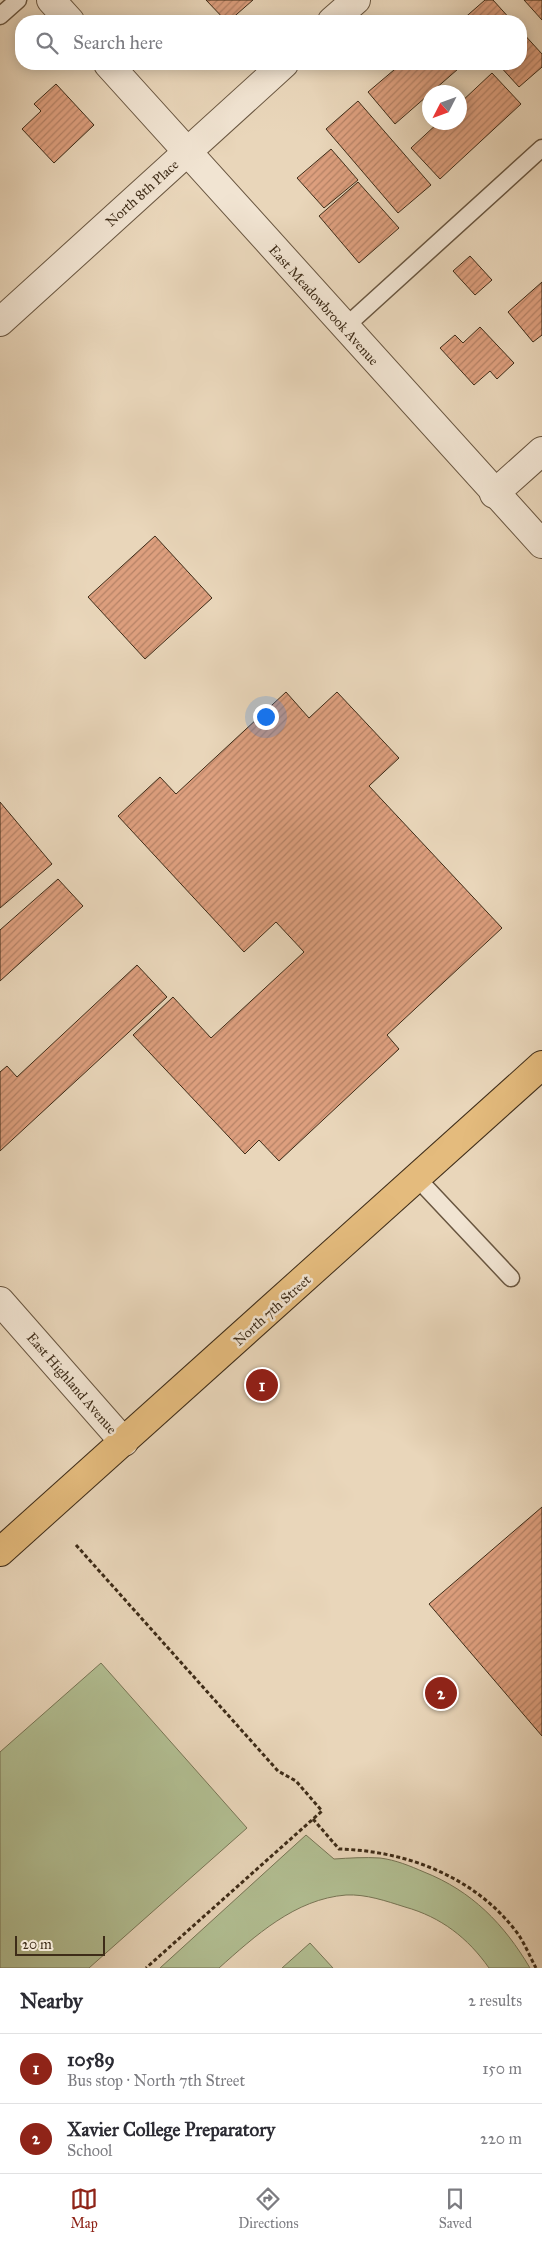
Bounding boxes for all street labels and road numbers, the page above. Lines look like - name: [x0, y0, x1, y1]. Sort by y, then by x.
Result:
- street label: North 8th Place: [102, 156, 182, 231]
- street label: East Meadowbrook Avenue: [265, 242, 382, 369]
- street label: North 7th Street: [230, 1271, 314, 1349]
- street label: East Highland Avenue: [23, 1329, 120, 1438]

